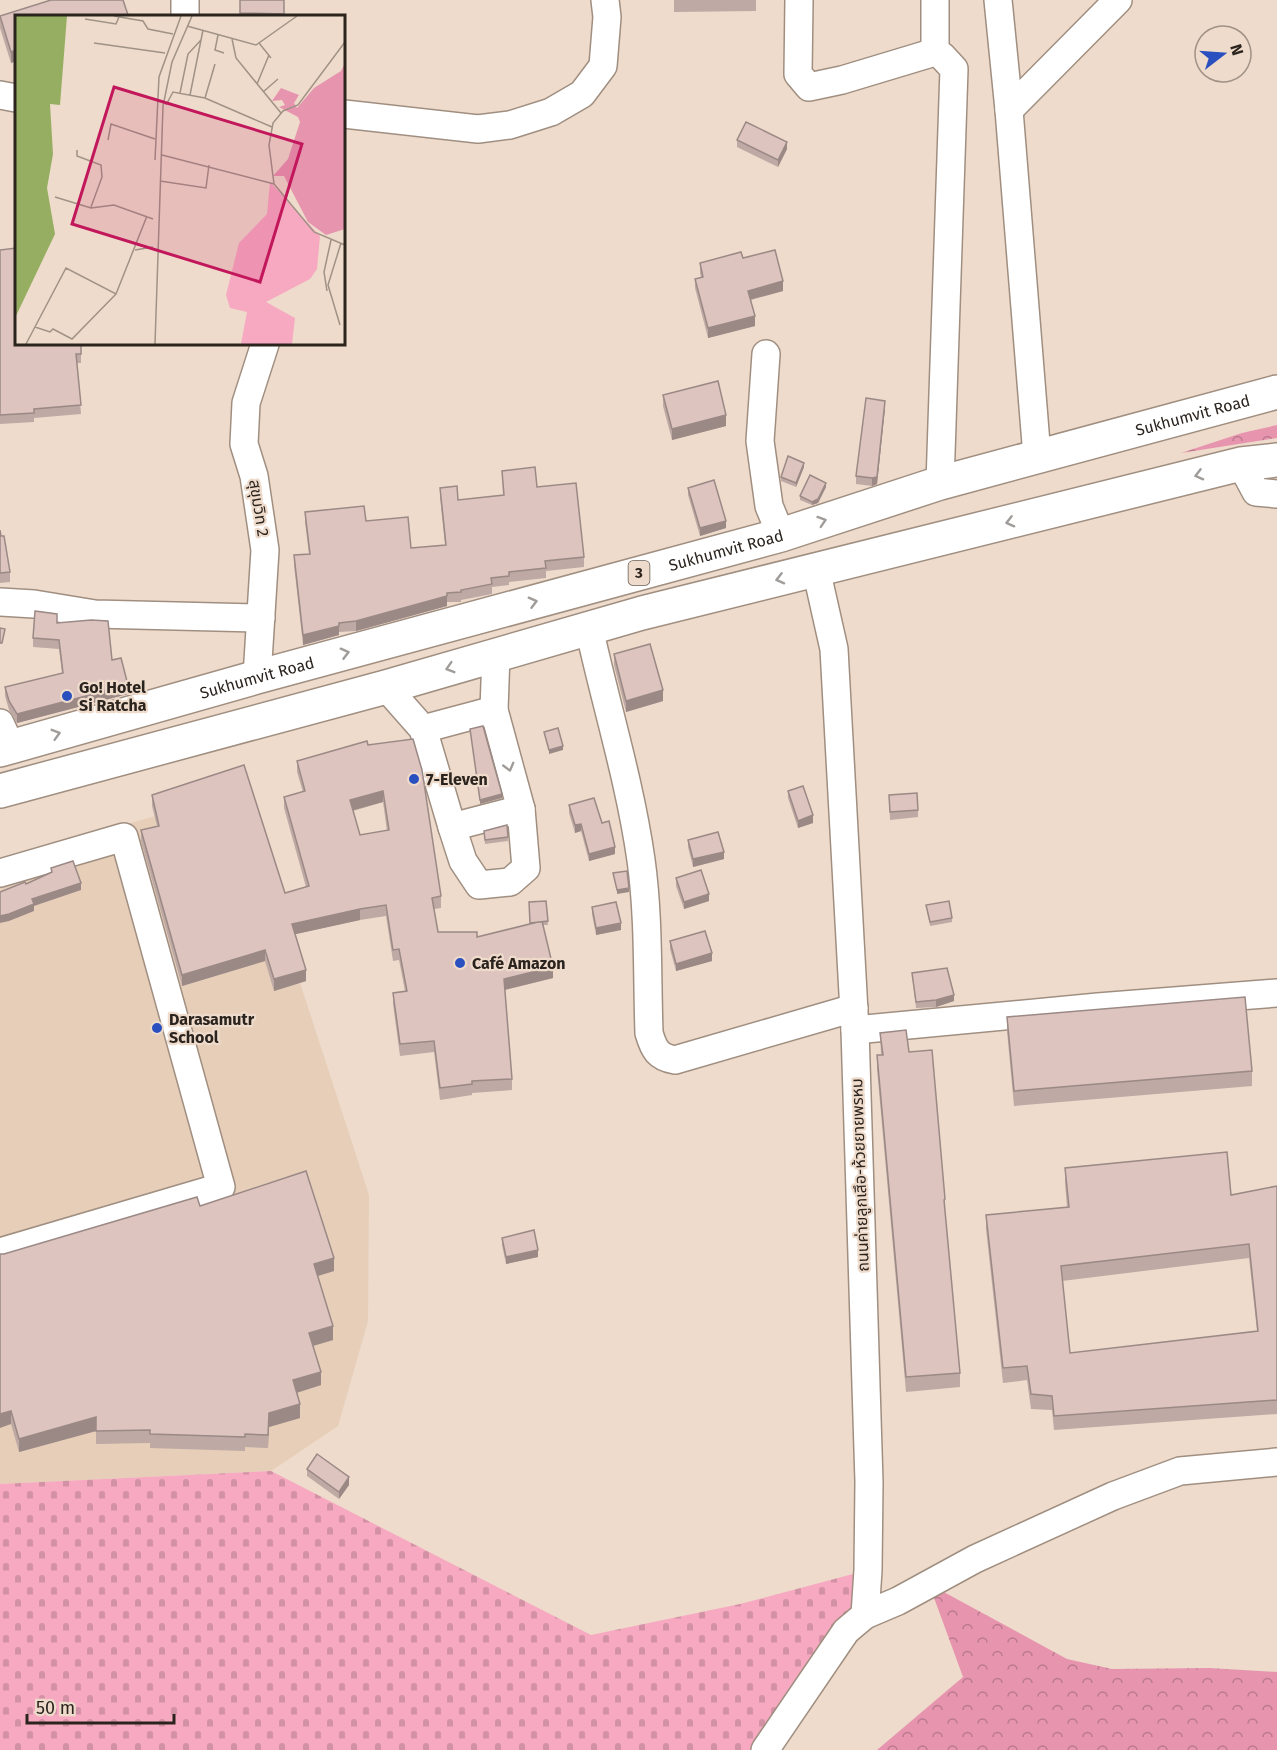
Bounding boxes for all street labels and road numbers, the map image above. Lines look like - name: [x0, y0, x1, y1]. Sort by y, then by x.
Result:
- street label: Sukhumvit Road: [1133, 390, 1252, 439]
- street label: สุขุมวิท 2: [245, 478, 273, 538]
- street label: Sukhumvit Road: [667, 525, 785, 575]
- road number: 3: [628, 561, 650, 585]
- street label: Sukhumvit Road: [198, 652, 316, 702]
- street label: ถนนค่ายลูกเสึอ-ห้วยยายพรหม: [847, 1078, 873, 1272]

